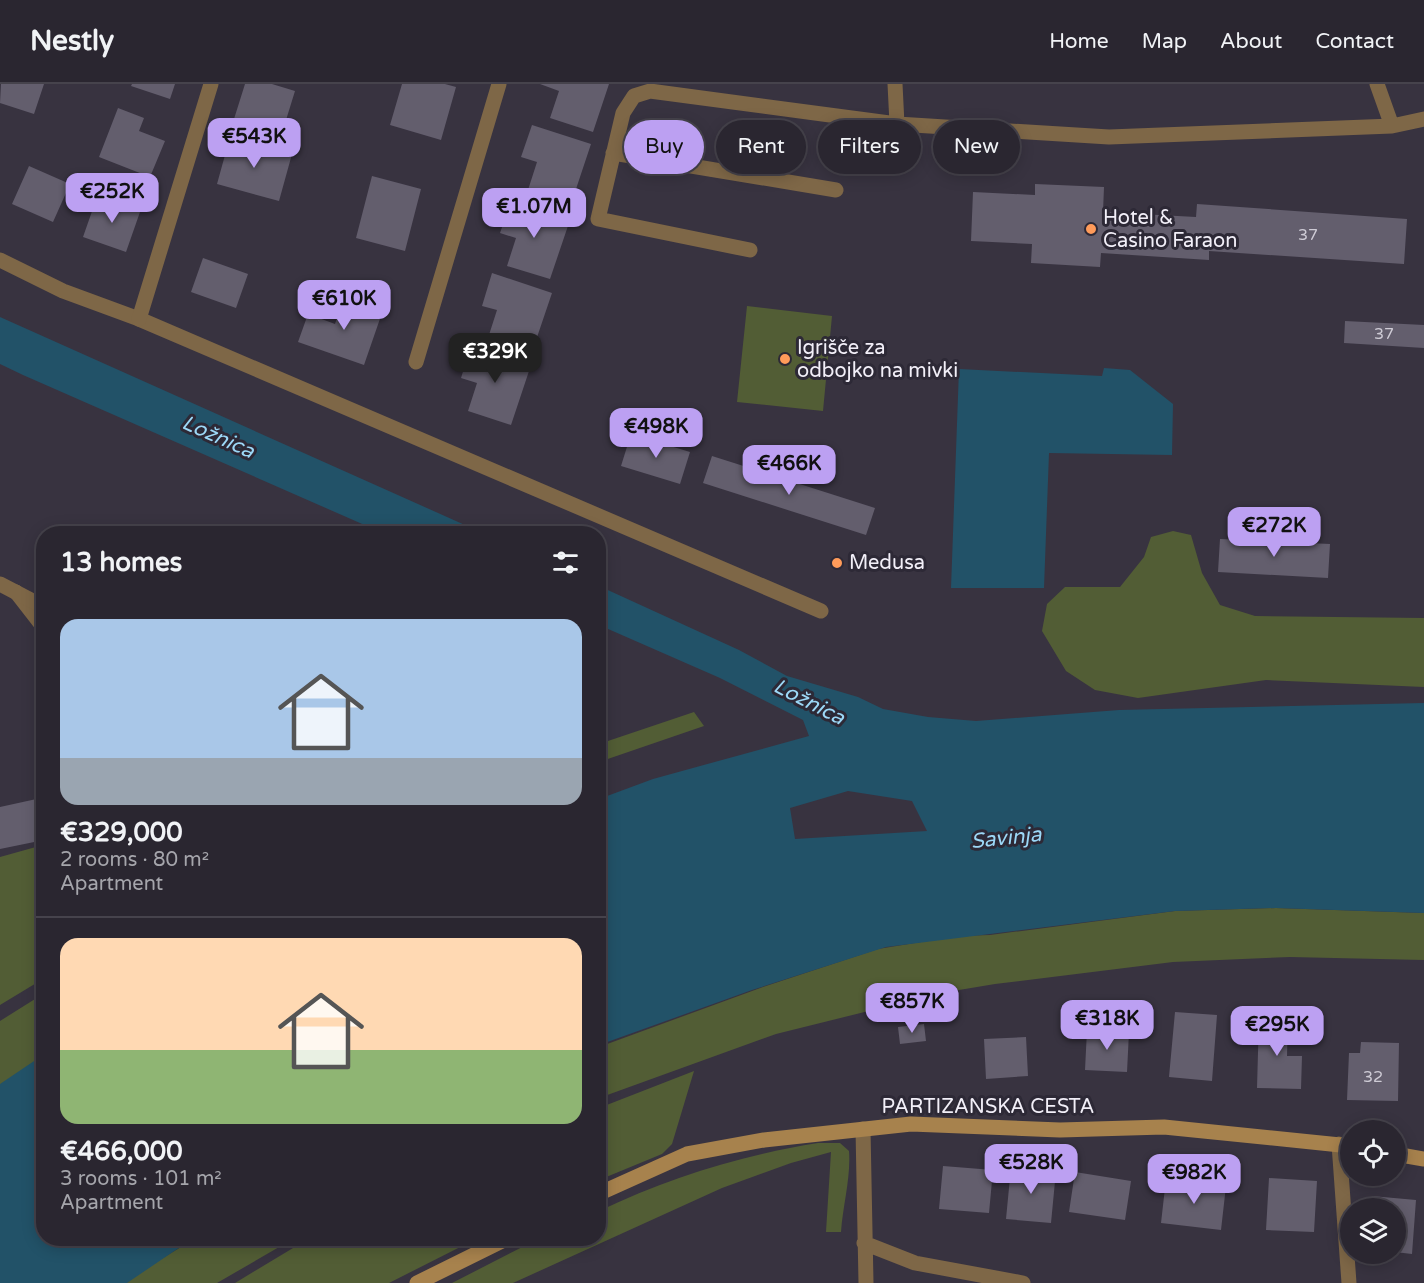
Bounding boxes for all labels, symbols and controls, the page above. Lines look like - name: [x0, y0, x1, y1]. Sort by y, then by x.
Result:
- text: Nestly: [30, 24, 114, 58]
- text: Home: [1049, 29, 1109, 54]
- text: Map: [1142, 29, 1187, 54]
- text: About: [1220, 29, 1282, 54]
- text: Contact: [1315, 29, 1394, 54]
- pin: €543K: [212, 118, 296, 169]
- chip: Buy: [624, 120, 704, 174]
- chip: Rent: [716, 120, 806, 174]
- chip: Filters: [818, 120, 921, 174]
- chip: New: [933, 120, 1020, 174]
- text: €543K: [222, 125, 286, 149]
- pin: €252K: [70, 173, 154, 224]
- text: €252K: [80, 180, 144, 204]
- pin: €1.07M: [485, 188, 583, 239]
- text: €1.07M: [496, 195, 572, 219]
- place label: Hotel & Casino Faraon: [1103, 206, 1237, 253]
- marker: Hotel & Casino Faraon: [1084, 222, 1098, 236]
- house number: 37: [1298, 225, 1318, 245]
- pin: €610K: [302, 280, 386, 331]
- text: €610K: [312, 287, 376, 311]
- house number: 37: [1374, 324, 1394, 344]
- pin: €329K: [453, 333, 537, 384]
- place label: Igrišče za odbojko na mivki: [797, 336, 958, 383]
- text: €329K: [463, 340, 527, 364]
- marker: Igrišče za odbojko na mivki: [778, 352, 792, 366]
- pin: €498K: [614, 408, 698, 459]
- water label: Ložnica: [178, 410, 259, 464]
- text: €498K: [624, 415, 688, 439]
- pin: €466K: [747, 445, 831, 496]
- text: €466K: [757, 452, 821, 476]
- pin: €272K: [1232, 507, 1316, 558]
- text: €272K: [1242, 514, 1306, 538]
- icon: filters: [549, 546, 582, 579]
- text: 13 homes: [60, 547, 182, 578]
- place label: Medusa: [849, 551, 925, 575]
- marker: Medusa: [830, 556, 844, 570]
- icon: home: [267, 658, 375, 766]
- water label: Ložnica: [769, 674, 850, 731]
- text: €329,000: [60, 817, 182, 848]
- water label: Savinja: [969, 822, 1044, 854]
- text: 2 rooms · 80 m²: [60, 848, 209, 872]
- text: Apartment: [60, 872, 163, 896]
- icon: home: [267, 977, 375, 1085]
- pin: €857K: [870, 983, 954, 1034]
- text: €857K: [880, 990, 944, 1014]
- pin: €318K: [1065, 1000, 1149, 1051]
- pin: €295K: [1235, 1006, 1319, 1057]
- text: €318K: [1075, 1007, 1139, 1031]
- text: €295K: [1245, 1013, 1309, 1037]
- house number: 32: [1363, 1067, 1383, 1087]
- street label: PARTIZANSKA CESTA: [882, 1095, 1094, 1119]
- map controls: [1340, 1120, 1406, 1264]
- button: locate: [1340, 1120, 1406, 1186]
- text: €466,000: [60, 1136, 182, 1167]
- pin: €528K: [989, 1144, 1073, 1195]
- text: €528K: [999, 1151, 1063, 1175]
- pin: €982K: [1152, 1154, 1236, 1205]
- text: €982K: [1162, 1161, 1226, 1185]
- text: 3 rooms · 101 m²: [60, 1167, 222, 1191]
- text: Apartment: [60, 1191, 163, 1215]
- button: layers: [1340, 1198, 1406, 1264]

